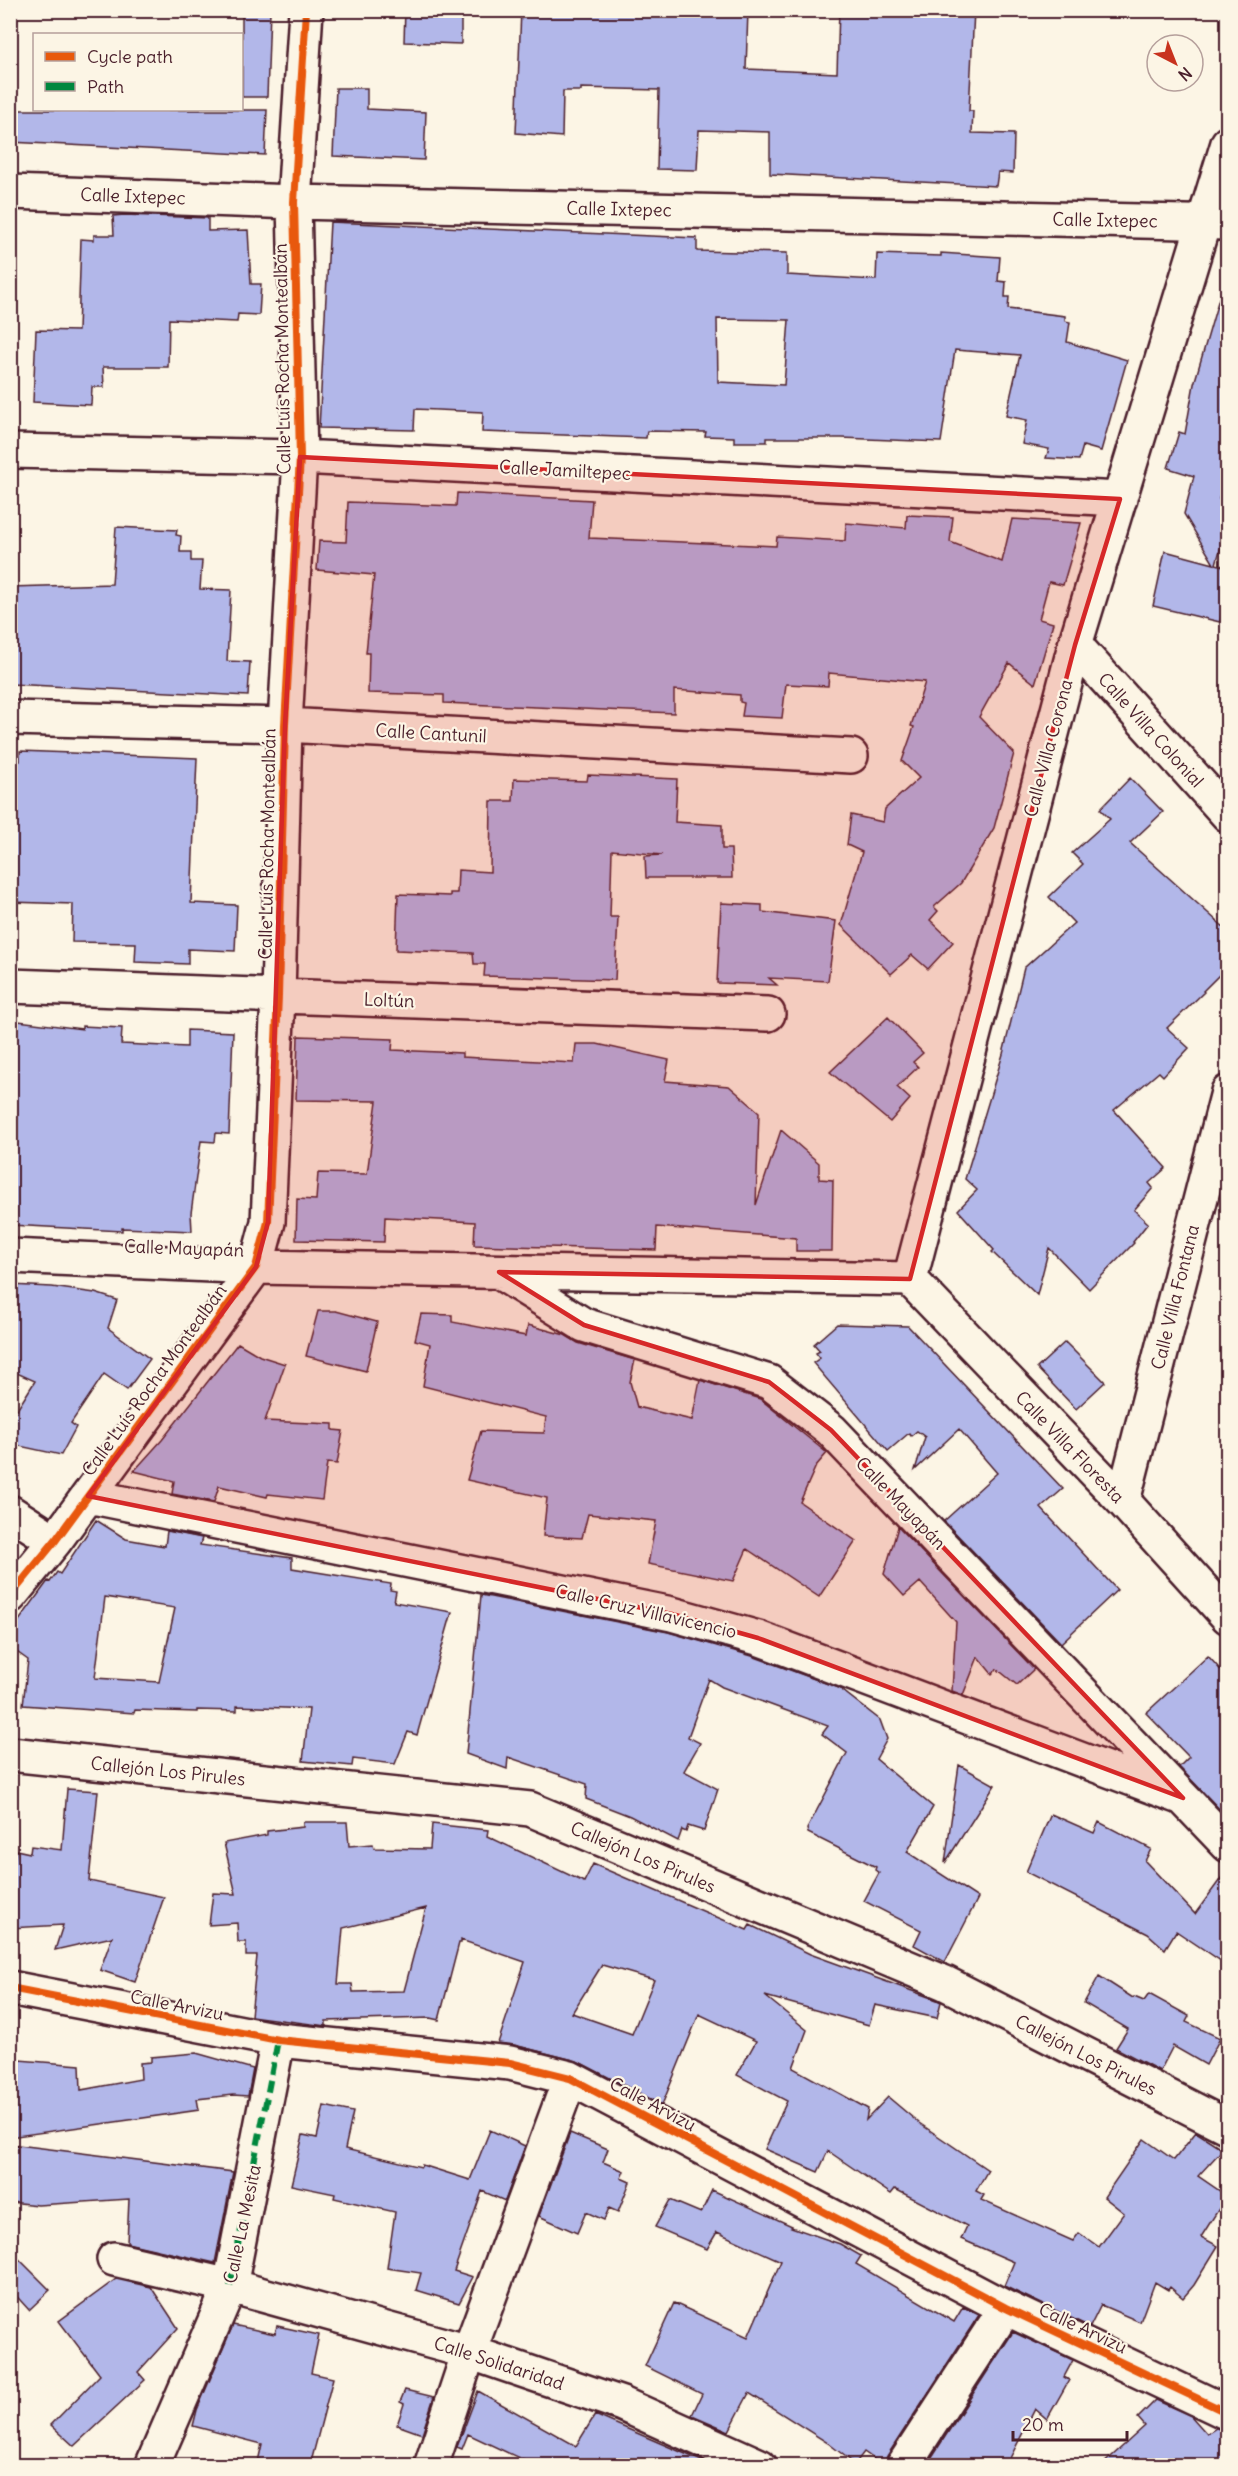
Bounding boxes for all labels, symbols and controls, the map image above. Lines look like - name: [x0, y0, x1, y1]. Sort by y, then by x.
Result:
- legend: [33, 33, 243, 111]
- north arrow: [1145, 33, 1205, 93]
- text: Cycle path: [87, 45, 173, 68]
- text: N: [1174, 63, 1196, 85]
- text: Path: [87, 75, 124, 98]
- street label: Calle Ixtepec: [80, 183, 186, 209]
- street label: Calle Ixtepec: [566, 197, 672, 221]
- street label: Calle Ixtepec: [1052, 208, 1158, 232]
- street label: Calle Luís Rocha Montealbán: [268, 243, 296, 475]
- street label: Calle Jamiltepec: [499, 455, 631, 485]
- street label: Calle Villa Colonial: [1093, 668, 1209, 792]
- street label: Calle Villa Corona: [1019, 677, 1077, 819]
- street label: Calle Cantunil: [375, 719, 487, 747]
- street label: Calle Luís Rocha Montealbán: [253, 728, 281, 960]
- street label: Loltún: [363, 988, 415, 1012]
- street label: Calle Villa Fontana: [1146, 1222, 1204, 1372]
- street label: Calle Mayapán: [124, 1234, 244, 1262]
- street label: Calle Luís Rocha Montealbán: [77, 1280, 231, 1480]
- street label: Calle Villa Floresta: [1011, 1386, 1129, 1508]
- street label: Calle Mayapán: [851, 1452, 951, 1554]
- street label: Calle Cruz Villavicencio: [553, 1579, 739, 1643]
- street label: Callejón Los Pirules: [90, 1751, 246, 1791]
- street label: Callejón Los Pirules: [567, 1816, 719, 1898]
- street label: Calle Arvizu: [128, 1985, 226, 2025]
- street label: Callejón Los Pirules: [1012, 2009, 1160, 2101]
- street label: Calle Arvizu: [606, 2072, 700, 2136]
- street label: Calle La Mesita: [218, 2162, 266, 2286]
- street label: Calle Arvizu: [1035, 2298, 1131, 2358]
- street label: Calle Solidaridad: [431, 2331, 568, 2395]
- scale bar: [1013, 2404, 1127, 2442]
- text: 20 m: [1022, 2413, 1064, 2436]

